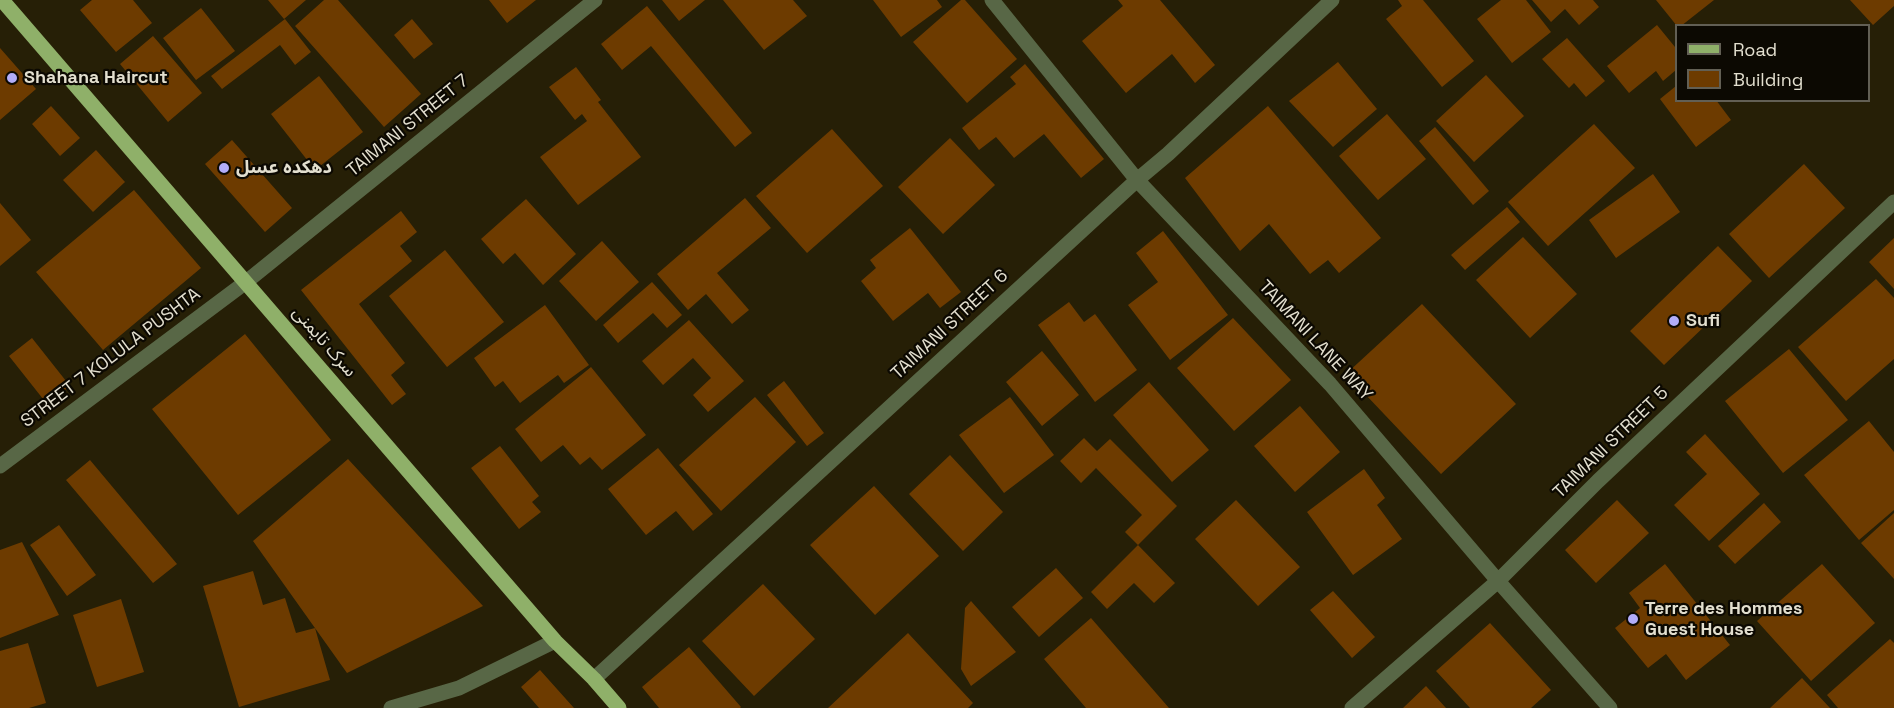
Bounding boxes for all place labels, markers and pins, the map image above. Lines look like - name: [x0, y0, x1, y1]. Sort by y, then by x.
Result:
- place label: Shahana Haircut: [24, 67, 168, 89]
- marker: Shahana Haircut: [5, 71, 19, 85]
- place label: دهکده عسل: [236, 157, 332, 179]
- marker: دهکده عسل: [217, 161, 231, 175]
- place label: Sufi: [1686, 310, 1720, 332]
- marker: Sufi: [1667, 314, 1681, 328]
- place label: Terre des Hommes Guest House: [1645, 598, 1802, 640]
- marker: Terre des Hommes Guest House: [1626, 612, 1640, 626]

